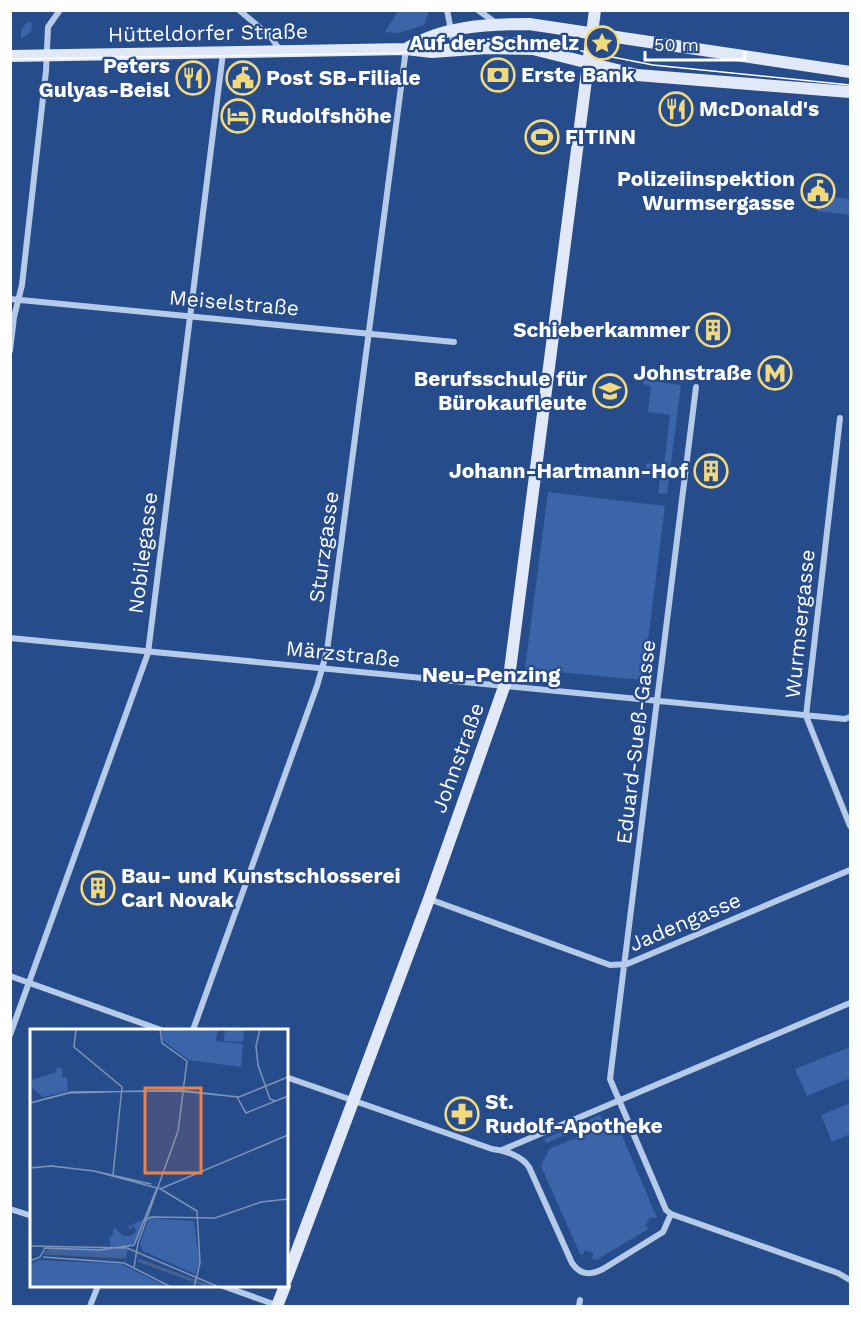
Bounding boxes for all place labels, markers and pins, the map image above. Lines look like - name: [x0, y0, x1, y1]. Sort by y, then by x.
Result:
- place icon: Auf der Schmelz: [584, 25, 620, 61]
- place label: Auf der Schmelz: [409, 30, 579, 55]
- place label: Peters Gulyas-Beisl: [39, 53, 170, 102]
- bank icon: Erste Bank: [480, 57, 516, 93]
- restaurant icon: Peters Gulyas-Beisl: [175, 60, 211, 96]
- public building icon: Post SB-Filiale: [225, 60, 261, 96]
- place label: Erste Bank: [521, 62, 635, 87]
- place label: Post SB-Filiale: [266, 65, 421, 90]
- restaurant icon: McDonald's: [658, 91, 694, 127]
- place label: McDonald's: [699, 96, 819, 121]
- hotel icon: Rudolfshöhe: [220, 98, 256, 134]
- place label: Rudolfshöhe: [261, 103, 392, 128]
- sports icon: FITINN: [524, 119, 560, 155]
- place label: FITINN: [565, 124, 636, 149]
- place label: Polizeiinspektion Wurmsergasse: [617, 166, 795, 215]
- public building icon: Polizeiinspektion Wurmsergasse: [800, 173, 836, 209]
- building icon: Schieberkammer: [695, 312, 731, 348]
- place label: Schieberkammer: [513, 317, 690, 342]
- metro station icon: Johnstraße: [757, 355, 793, 391]
- place label: Johnstraße: [633, 360, 752, 385]
- place label: Berufsschule für Bürokaufleute: [414, 366, 587, 415]
- school or university icon: Berufsschule für Bürokaufleute: [592, 373, 628, 409]
- building icon: Johann-Hartmann-Hof: [693, 453, 729, 489]
- place label: Johann-Hartmann-Hof: [449, 458, 688, 483]
- place label: Bau- und Kunstschlosserei Carl Novak: [121, 863, 401, 912]
- building icon: Bau- und Kunstschlosserei Carl Novak: [80, 870, 116, 906]
- place label: St. Rudolf-Apotheke: [485, 1089, 663, 1138]
- pharmacy icon: St. Rudolf-Apotheke: [444, 1096, 480, 1132]

